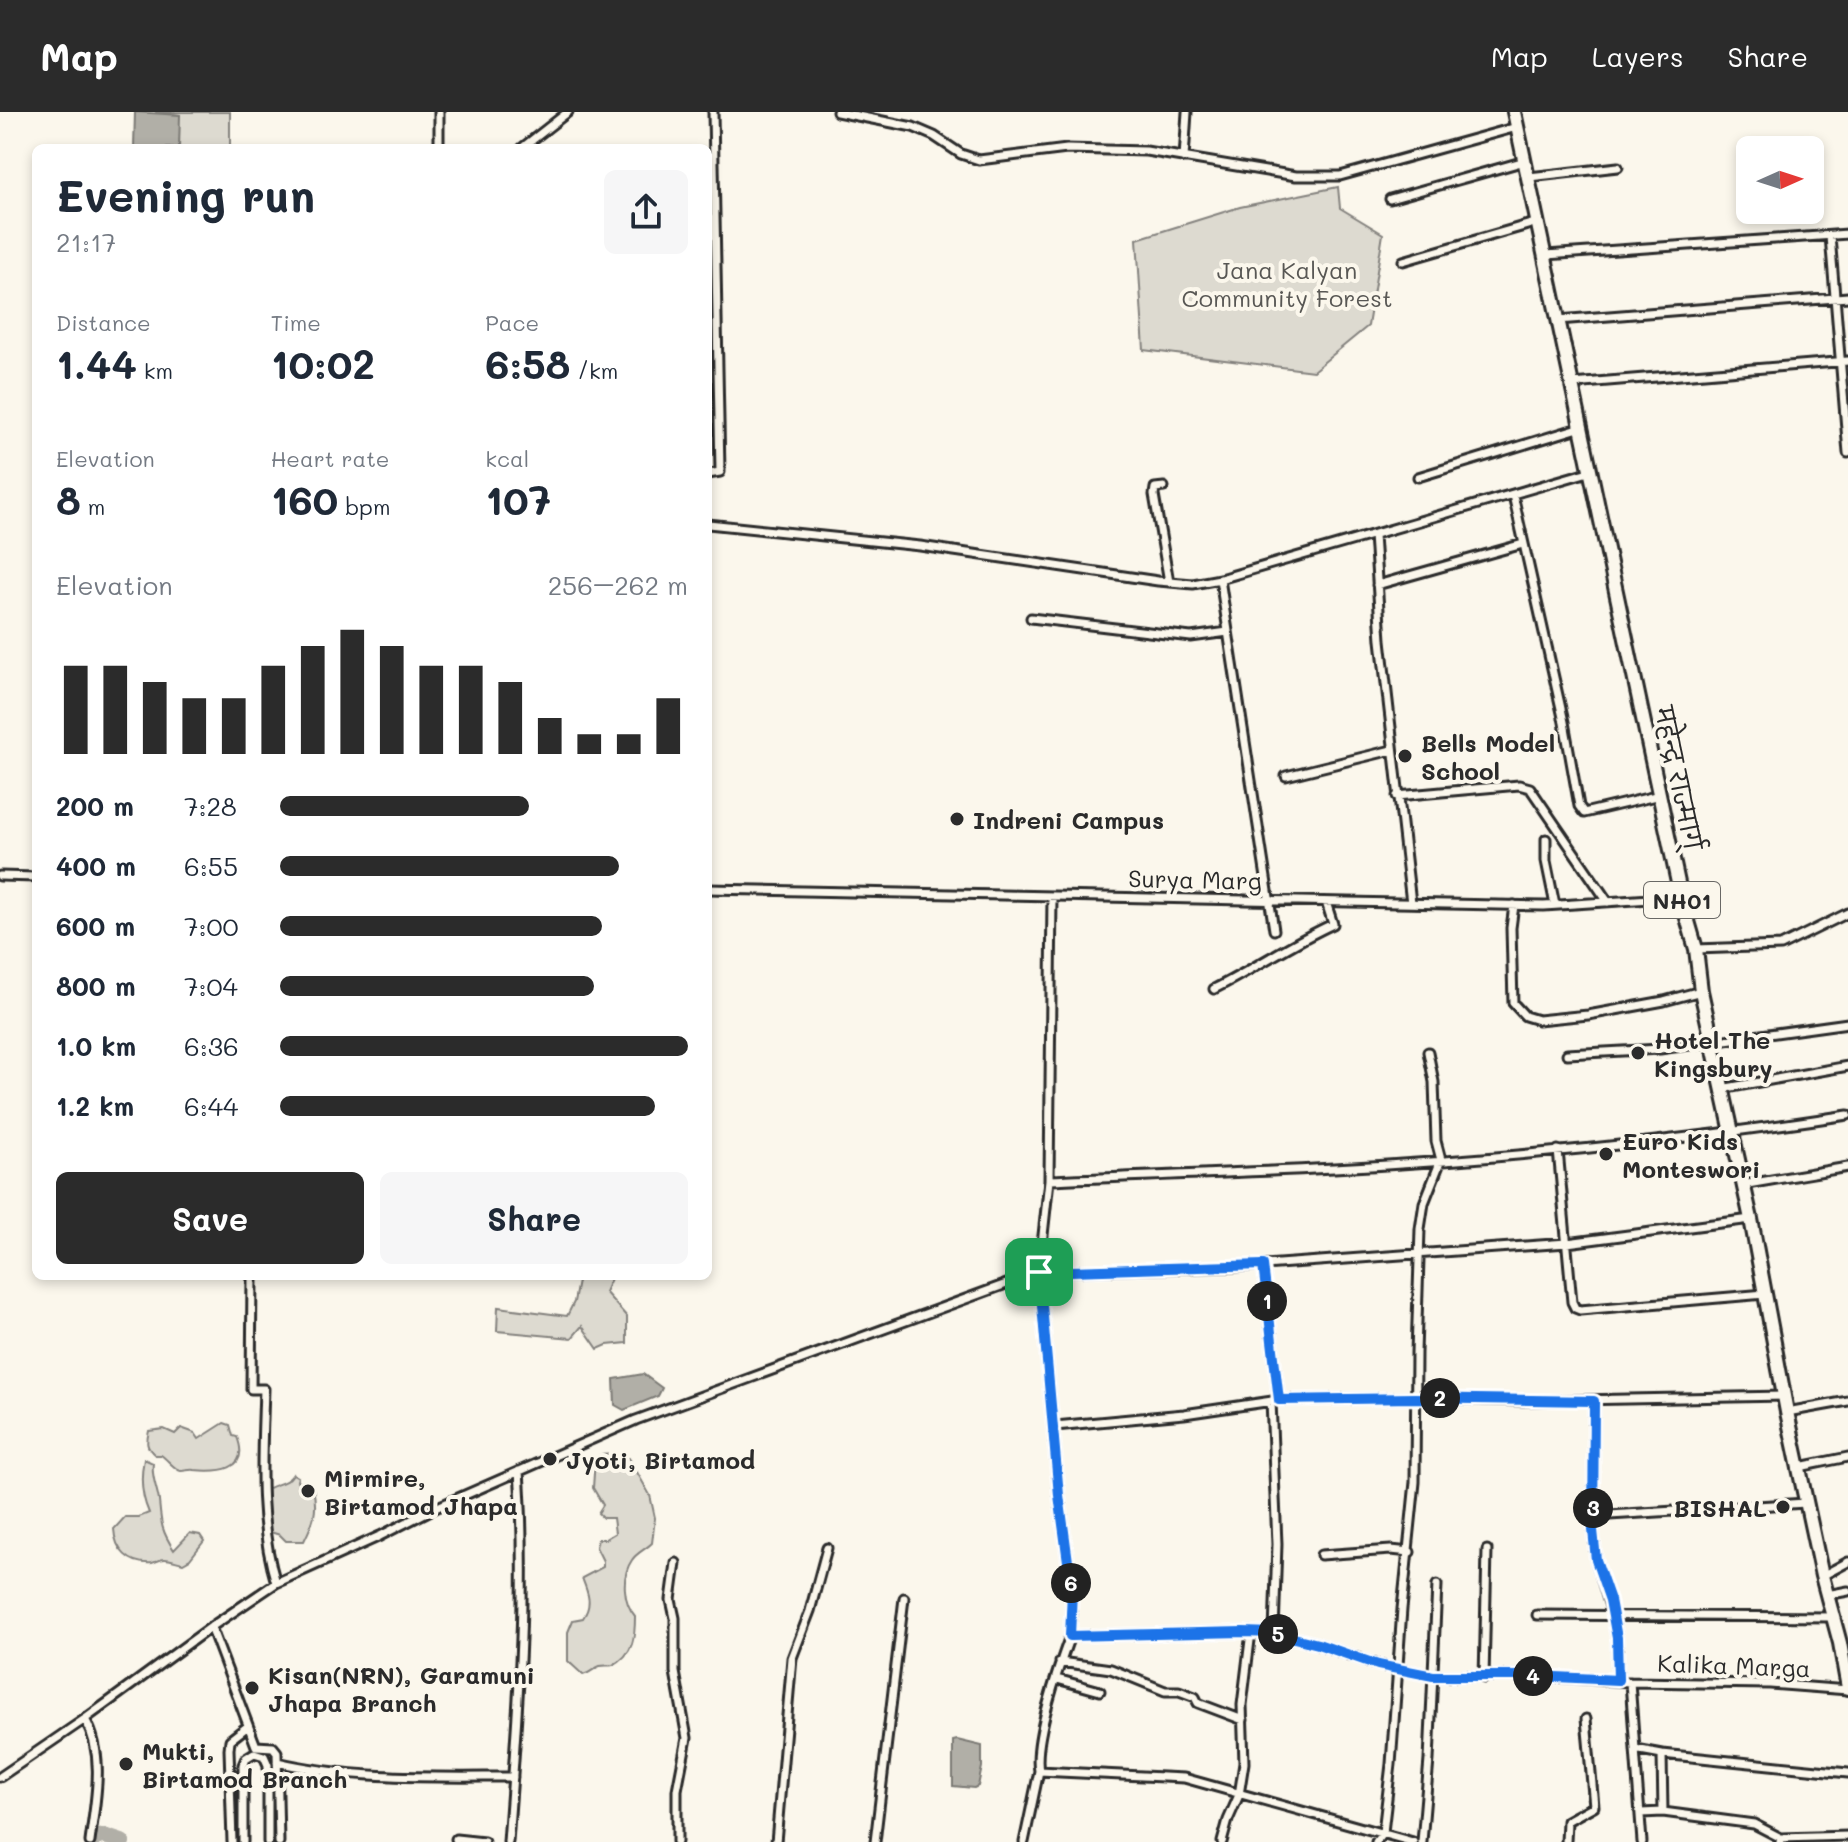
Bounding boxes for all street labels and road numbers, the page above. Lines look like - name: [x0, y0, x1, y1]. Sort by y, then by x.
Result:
- street label: महेन्द्र राज्मार्ग्: [1644, 701, 1713, 855]
- street label: Surya Marg: [1128, 862, 1262, 896]
- road number: NH01: [1644, 882, 1720, 918]
- street label: Kalika Marga: [1657, 1647, 1811, 1683]

